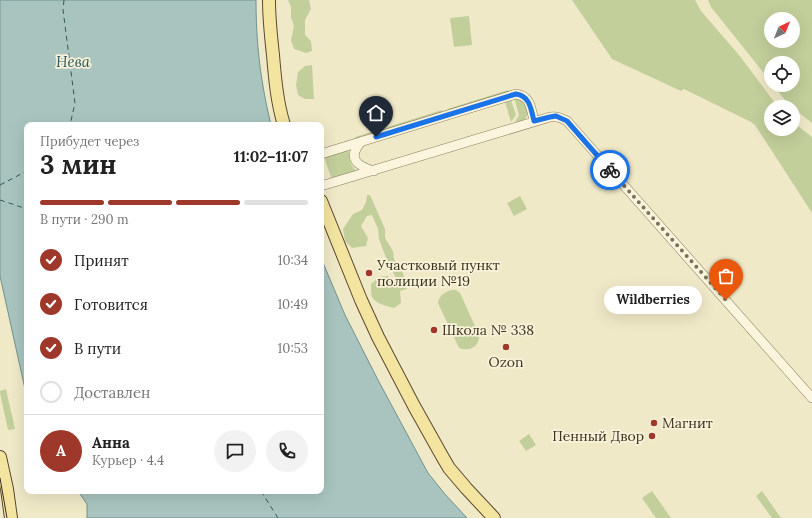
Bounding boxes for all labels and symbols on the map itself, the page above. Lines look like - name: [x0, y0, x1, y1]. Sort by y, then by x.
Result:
- north arrow: [764, 12, 800, 48]
- water label: Нева: [56, 52, 91, 71]
- pin: [359, 96, 393, 137]
- courier: [590, 150, 630, 190]
- place label: Участковый пункт полиции №19: [376, 256, 500, 290]
- pin: [709, 259, 743, 300]
- marker: Участковый пункт полиции №19: [364, 268, 374, 278]
- callout: Wildberries: [604, 286, 702, 314]
- place label: Школа № 338: [442, 321, 534, 339]
- marker: Школа № 338: [429, 325, 439, 335]
- marker: Ozon: [501, 342, 511, 352]
- place label: Ozon: [489, 353, 524, 371]
- place label: Магнит: [662, 414, 713, 432]
- marker: Магнит: [649, 418, 659, 428]
- place label: Пенный Двор: [552, 427, 644, 445]
- marker: Пенный Двор: [647, 431, 657, 441]

